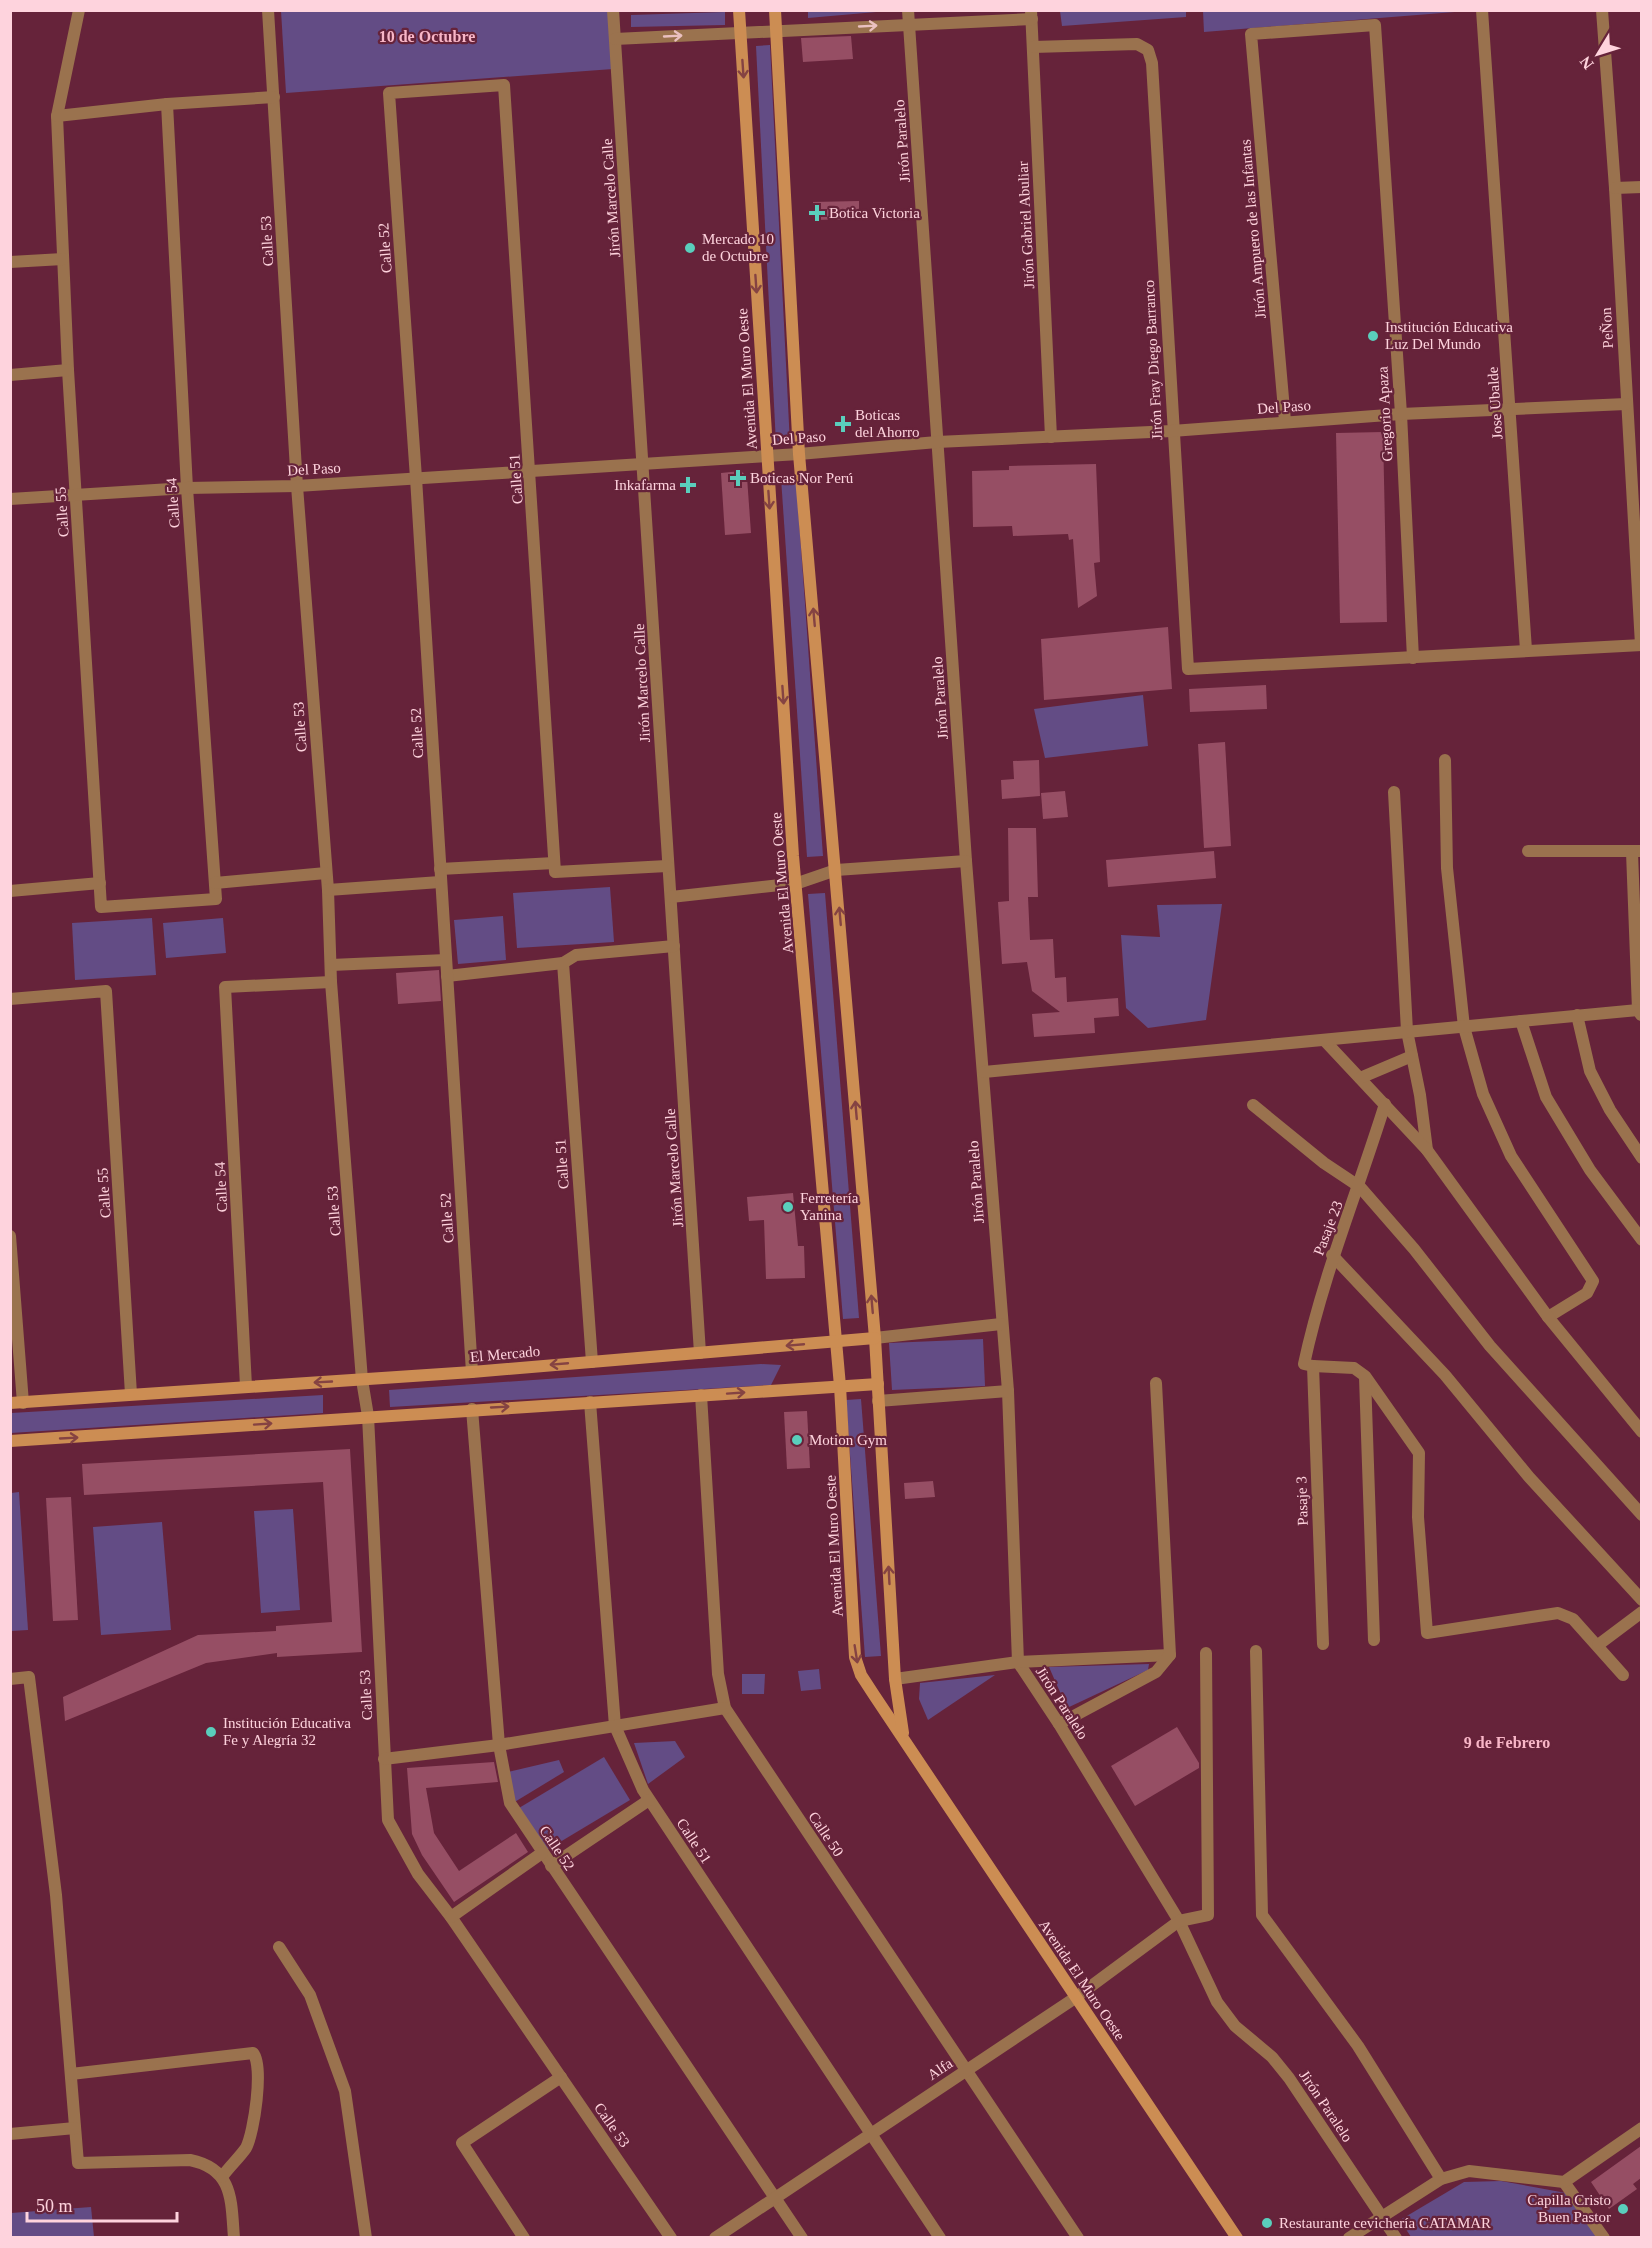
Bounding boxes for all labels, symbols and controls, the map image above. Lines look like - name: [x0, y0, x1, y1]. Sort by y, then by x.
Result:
- one-way arrow: [857, 21, 877, 32]
- north arrow: [1568, 24, 1628, 84]
- district label: 10 de Octubre: [379, 28, 475, 45]
- one-way arrow: [663, 30, 683, 41]
- text: N: [1576, 53, 1597, 73]
- one-way arrow: [737, 58, 748, 78]
- street label: Jirón Paralelo: [891, 99, 913, 183]
- street label: Jirón Marcelo Calle: [599, 138, 623, 258]
- street label: Jirón Ampuero de las Infantas: [1237, 139, 1269, 319]
- street label: Jirón Gabriel Abuliar: [1015, 161, 1037, 289]
- place label: Botica Victoria: [829, 205, 920, 221]
- marker: Botica Victoria: [810, 206, 824, 220]
- street label: Calle 53: [258, 215, 276, 267]
- street label: Calle 52: [375, 222, 395, 274]
- place label: Mercado 10 de Octubre: [702, 231, 774, 264]
- marker: Mercado 10 de Octubre: [683, 241, 697, 255]
- one-way arrow: [751, 274, 762, 294]
- street label: Jirón Fray Diego Barranco: [1141, 280, 1165, 440]
- street label: Avenida El Muro Oeste: [734, 307, 760, 450]
- street label: PeÑon: [1598, 307, 1616, 349]
- place label: Institución Educativa Luz Del Mundo: [1385, 319, 1513, 352]
- marker: Institución Educativa Luz Del Mundo: [1366, 329, 1380, 343]
- street label: Gregorio Apaza: [1374, 366, 1395, 462]
- street label: Jose Ubalde: [1484, 366, 1506, 440]
- street label: Del Paso: [1257, 397, 1311, 417]
- place label: Boticas del Ahorro: [855, 407, 920, 440]
- marker: Boticas del Ahorro: [836, 417, 850, 431]
- street label: Del Paso: [772, 428, 826, 448]
- street label: Calle 51: [506, 453, 526, 505]
- street label: Del Paso: [287, 460, 341, 478]
- place label: Boticas Nor Perú: [750, 470, 854, 486]
- marker: Boticas Nor Perú: [731, 471, 745, 485]
- street label: Calle 54: [163, 477, 183, 529]
- place label: Inkafarma: [614, 477, 676, 493]
- marker: Inkafarma: [681, 478, 695, 492]
- street label: Calle 55: [52, 486, 72, 538]
- one-way arrow: [764, 490, 775, 510]
- one-way arrow: [808, 607, 819, 627]
- street label: Jirón Marcelo Calle: [631, 623, 653, 743]
- street label: Jirón Paralelo: [929, 656, 951, 740]
- one-way arrow: [777, 684, 788, 704]
- street label: Calle 53: [290, 701, 310, 753]
- street label: Calle 52: [408, 707, 426, 759]
- street label: Avenida El Muro Oeste: [768, 811, 796, 954]
- one-way arrow: [834, 906, 845, 926]
- one-way arrow: [850, 1100, 861, 1120]
- street label: Jirón Marcelo Calle: [662, 1108, 686, 1228]
- street label: Calle 51: [552, 1138, 572, 1190]
- street label: Jirón Paralelo: [965, 1140, 987, 1224]
- street label: Calle 54: [212, 1161, 230, 1213]
- street label: Calle 55: [94, 1167, 114, 1219]
- street label: Calle 53: [324, 1185, 344, 1237]
- place label: Ferretería Yanina: [800, 1190, 859, 1223]
- street label: Calle 52: [437, 1192, 457, 1244]
- street label: Pasaje 23: [1310, 1198, 1346, 1258]
- marker: Ferretería Yanina: [781, 1200, 795, 1214]
- one-way arrow: [866, 1295, 877, 1315]
- one-way arrow: [786, 1339, 806, 1350]
- street label: El Mercado: [469, 1343, 541, 1365]
- one-way arrow: [550, 1359, 570, 1370]
- one-way arrow: [313, 1376, 333, 1387]
- one-way arrow: [726, 1387, 746, 1398]
- one-way arrow: [489, 1402, 509, 1413]
- one-way arrow: [253, 1418, 273, 1429]
- one-way arrow: [58, 1432, 78, 1443]
- place label: Motion Gym: [809, 1432, 887, 1448]
- marker: Motion Gym: [790, 1433, 804, 1447]
- street label: Avenida El Muro Oeste: [822, 1474, 846, 1617]
- street label: Pasaje 3: [1293, 1476, 1311, 1526]
- one-way arrow: [883, 1566, 894, 1585]
- one-way arrow: [850, 1644, 861, 1663]
- street label: Jirón Paralelo: [1033, 1664, 1091, 1742]
- street label: Calle 53: [357, 1669, 375, 1721]
- place label: Institución Educativa Fe y Alegría 32: [223, 1715, 351, 1748]
- marker: Institución Educativa Fe y Alegría 32: [204, 1725, 218, 1739]
- district label: 9 de Febrero: [1464, 1734, 1550, 1751]
- street label: Calle 50: [805, 1809, 847, 1859]
- street label: Calle 51: [674, 1816, 714, 1866]
- street label: Calle 52: [536, 1823, 578, 1873]
- street label: Avenida El Muro Oeste: [1036, 1917, 1128, 2044]
- street label: Alfa: [924, 2055, 956, 2083]
- street label: Jirón Paralelo: [1296, 2067, 1356, 2145]
- street label: Calle 53: [591, 2100, 633, 2150]
- scale bar: [27, 2185, 177, 2223]
- place label: Capilla Cristo Buen Pastor: [1527, 2192, 1611, 2225]
- text: 50 m: [36, 2196, 73, 2216]
- marker: Capilla Cristo Buen Pastor: [1616, 2202, 1630, 2216]
- place label: Restaurante cevichería CATAMAR: [1279, 2215, 1491, 2231]
- marker: Restaurante cevichería CATAMAR: [1260, 2216, 1274, 2230]

